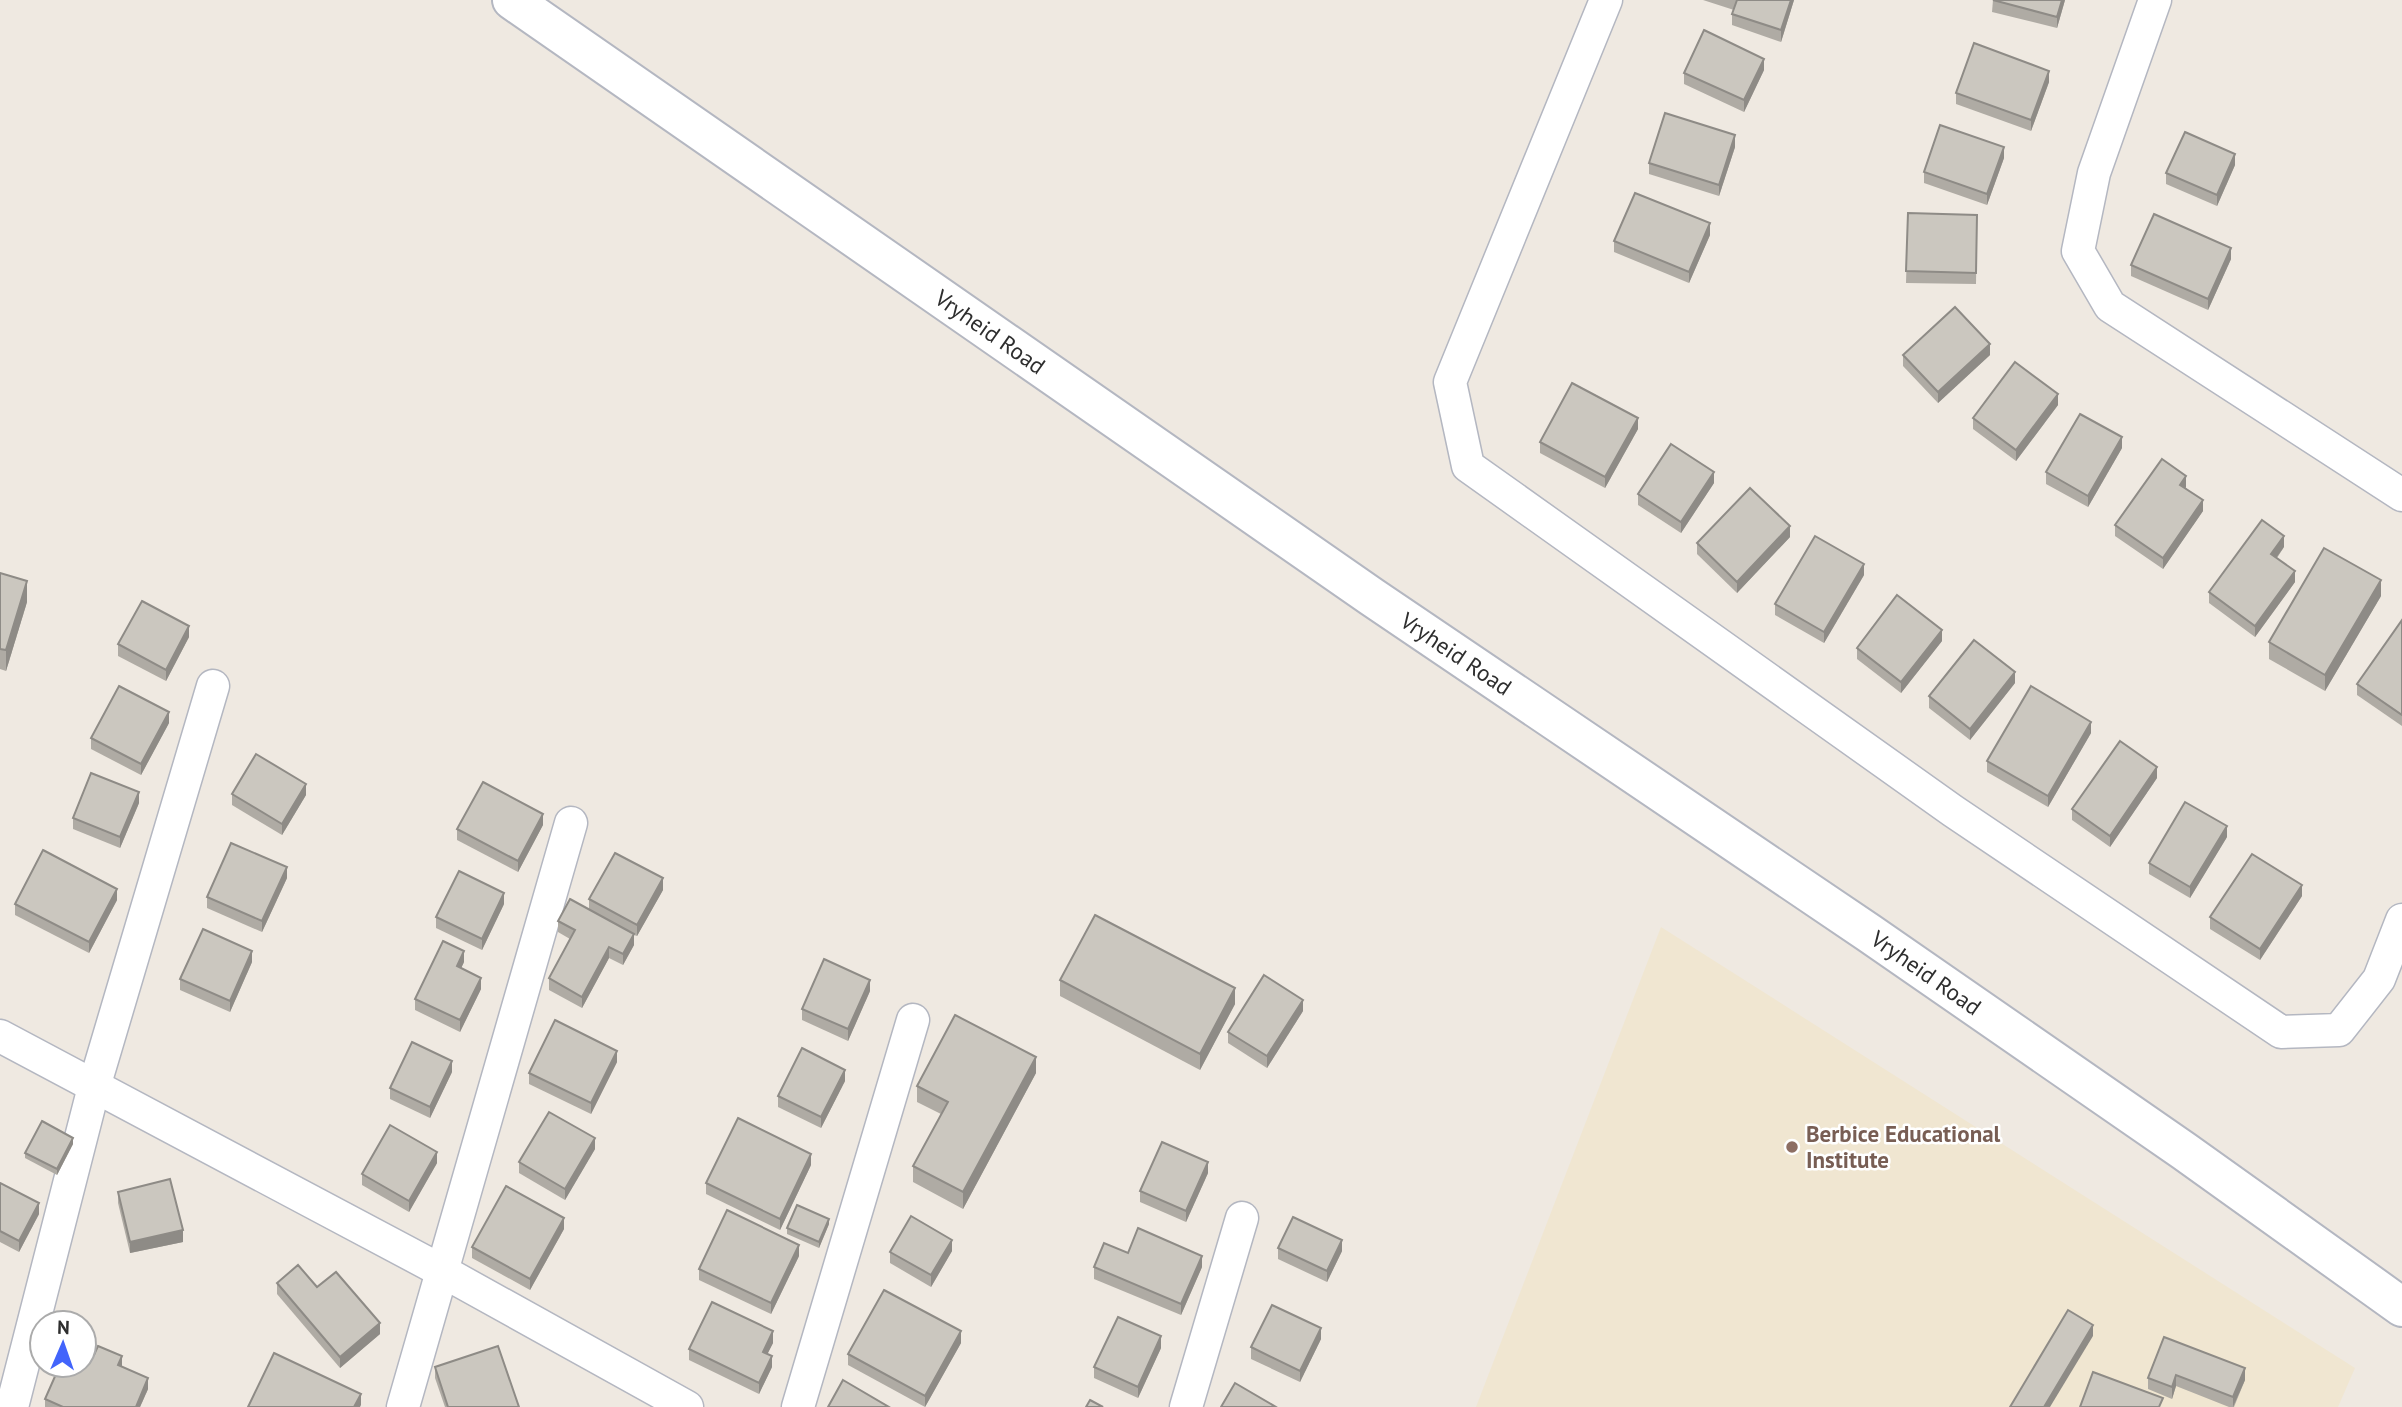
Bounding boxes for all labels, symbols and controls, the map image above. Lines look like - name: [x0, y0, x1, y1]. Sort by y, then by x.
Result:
- street label: Vryheid Road: [929, 282, 1051, 380]
- street label: Vryheid Road: [1394, 605, 1517, 701]
- street label: Vryheid Road: [1865, 923, 1987, 1021]
- place label: Berbice Educational Institute: [1806, 1119, 2001, 1174]
- marker: Berbice Educational Institute: [1784, 1139, 1800, 1155]
- north arrow: [28, 1309, 98, 1379]
- text: N: [57, 1315, 70, 1339]

